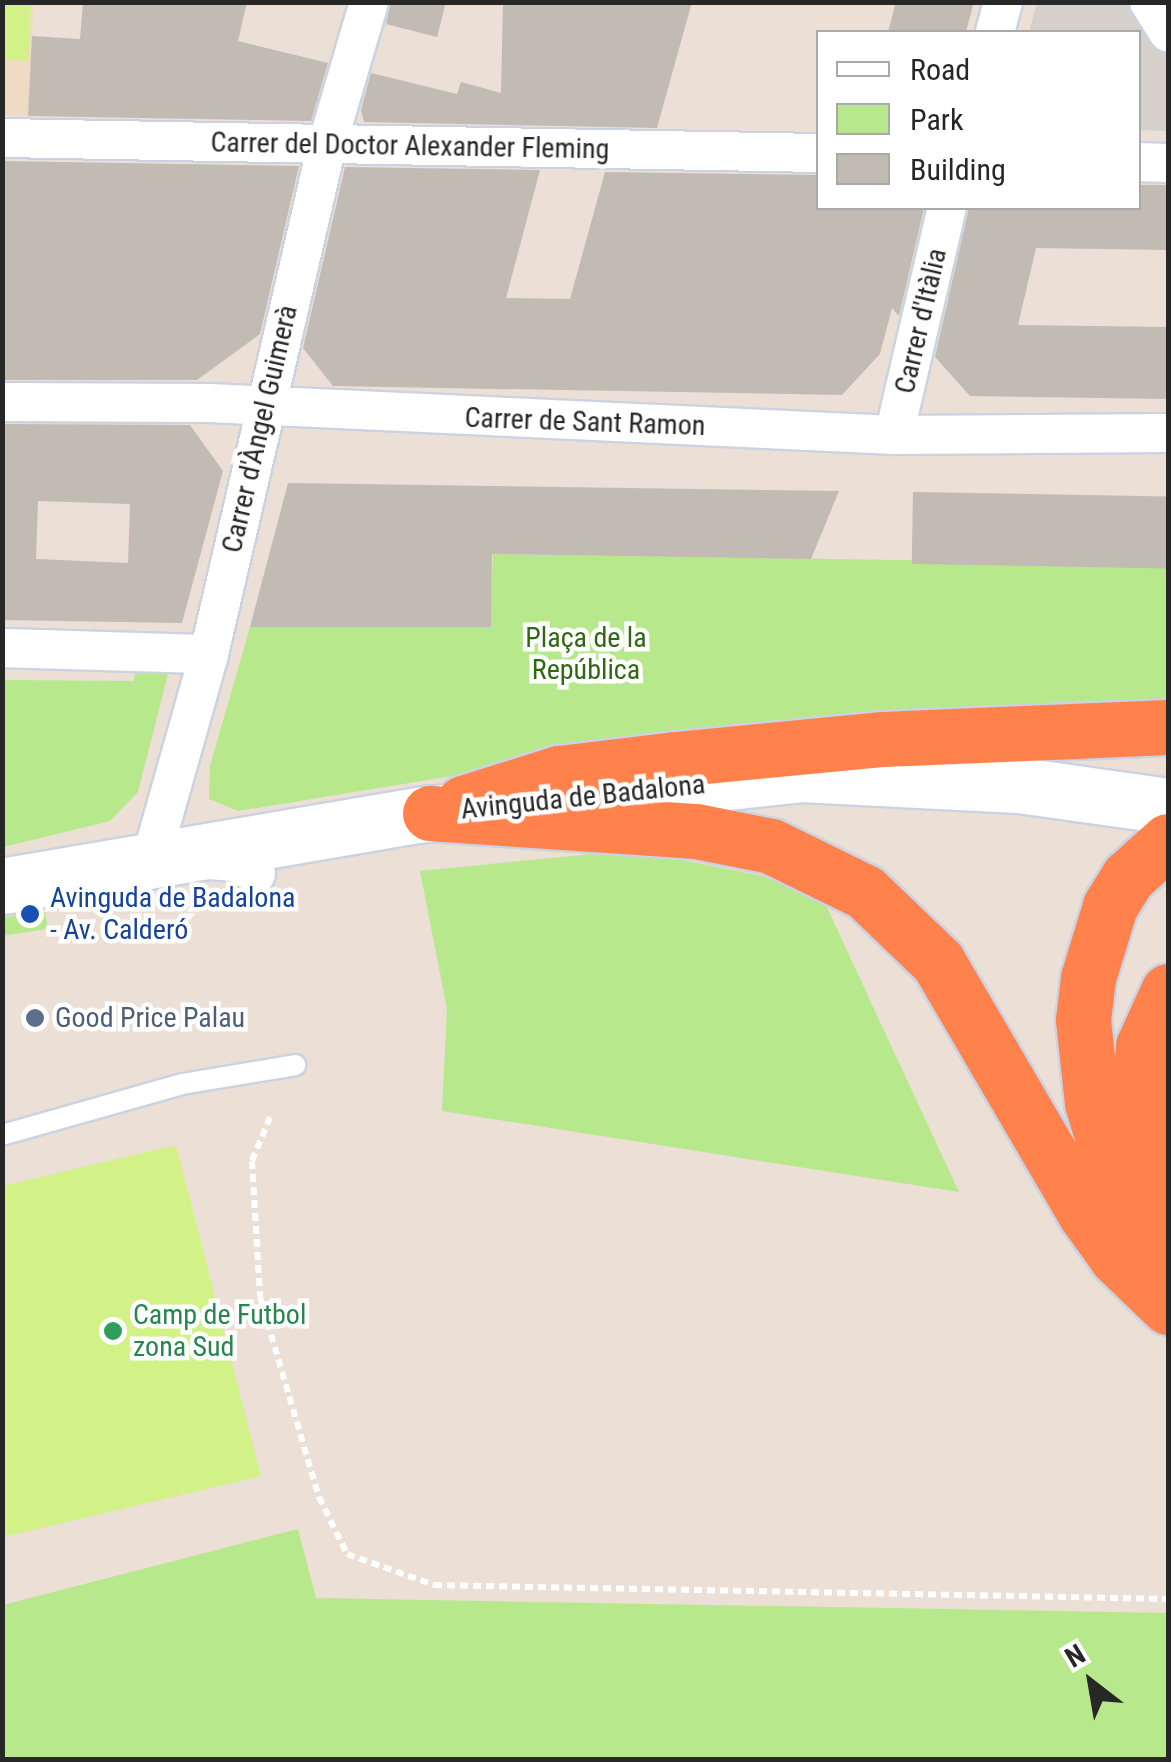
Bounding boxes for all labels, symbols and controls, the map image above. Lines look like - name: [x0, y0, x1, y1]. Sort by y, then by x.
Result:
- legend: [816, 30, 1141, 210]
- text: Road: [910, 52, 970, 87]
- text: Park: [910, 102, 964, 137]
- street label: Carrer del Doctor Alexander Fleming: [210, 126, 610, 166]
- text: Building: [910, 152, 1006, 187]
- street label: Carrer d'Itàlia: [888, 245, 954, 397]
- street label: Carrer d'Àngel Guimerà: [215, 302, 305, 556]
- street label: Carrer de Sant Ramon: [464, 401, 706, 443]
- park label: Plaça de la República: [525, 621, 647, 687]
- street label: Avinguda de Badalona: [459, 767, 707, 827]
- place label: Avinguda de Badalona - Av. Calderó: [50, 881, 295, 947]
- marker: Avinguda de Badalona - Av. Calderó: [19, 903, 41, 925]
- place label: Good Price Palau: [55, 1001, 245, 1035]
- marker: Good Price Palau: [24, 1007, 46, 1029]
- place label: Camp de Futbol zona Sud: [133, 1298, 306, 1364]
- marker: Camp de Futbol zona Sud: [102, 1320, 124, 1342]
- north arrow: [1041, 1632, 1141, 1732]
- text: N: [1059, 1637, 1091, 1674]

